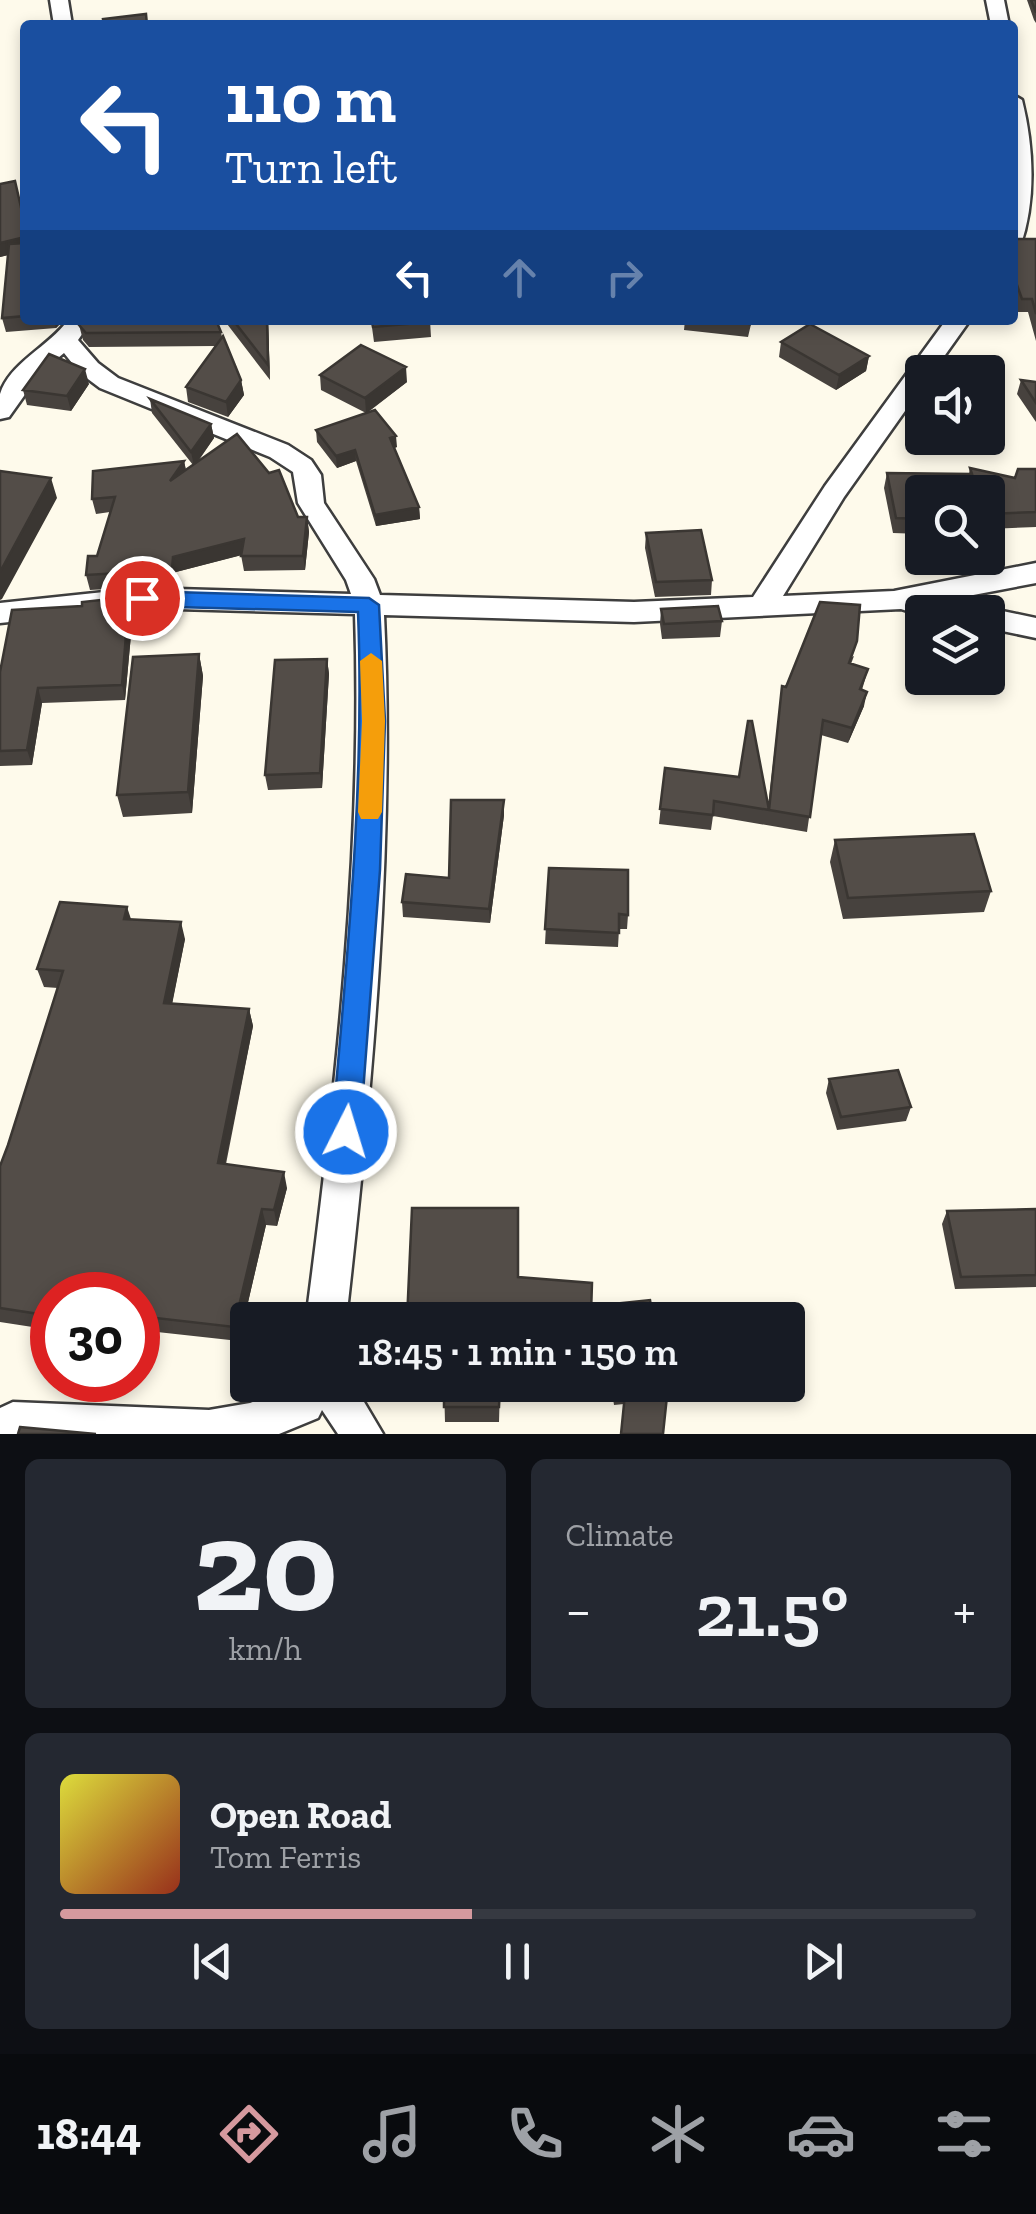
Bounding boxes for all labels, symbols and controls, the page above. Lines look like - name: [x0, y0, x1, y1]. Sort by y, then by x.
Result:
- text: 110 m: [225, 56, 396, 140]
- icon: left: [60, 60, 190, 190]
- text: Turn left: [225, 141, 397, 195]
- icon: left: [387, 250, 442, 305]
- icon: ahead: [492, 250, 547, 305]
- icon: right: [597, 250, 652, 305]
- map controls: [905, 355, 1005, 695]
- button: sound: [905, 355, 1005, 455]
- button: search: [905, 475, 1005, 575]
- pin: [100, 556, 185, 641]
- icon: arrive: [115, 571, 170, 626]
- button: layers: [905, 595, 1005, 695]
- position arrow: [294, 1080, 398, 1184]
- speed limit sign: 30: [30, 1272, 160, 1402]
- text: 18:45 · 1 min · 150 m: [357, 1329, 678, 1375]
- text: 20: [193, 1487, 338, 1643]
- text: Climate: [566, 1516, 674, 1554]
- text: 21.5°: [695, 1565, 849, 1655]
- text: −: [566, 1577, 591, 1643]
- text: +: [953, 1577, 976, 1643]
- text: km/h: [229, 1630, 302, 1668]
- text: Open Road: [210, 1792, 392, 1838]
- text: Tom Ferris: [210, 1838, 361, 1876]
- icon: previous: [185, 1934, 240, 1989]
- icon: pause: [490, 1934, 545, 1989]
- icon: next: [796, 1934, 851, 1989]
- icon: directions: [214, 2099, 284, 2169]
- icon: music: [357, 2099, 427, 2169]
- icon: phone: [500, 2099, 570, 2169]
- icon: climate: [643, 2099, 713, 2169]
- icon: car: [786, 2099, 856, 2169]
- icon: filters: [929, 2099, 999, 2169]
- text: 18:44: [37, 2107, 141, 2161]

